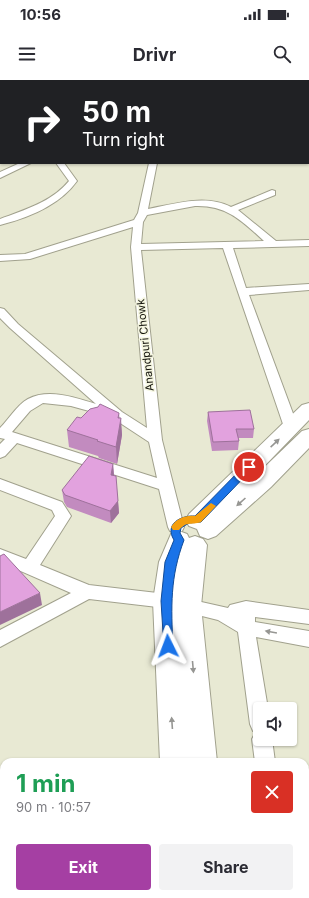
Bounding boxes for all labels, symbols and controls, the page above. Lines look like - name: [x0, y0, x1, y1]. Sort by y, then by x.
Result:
- text: 10:56: [20, 5, 61, 24]
- icon: menu: [16, 43, 38, 65]
- icon: search: [271, 43, 293, 65]
- text: Drivr: [133, 44, 176, 65]
- text: 50 m: [82, 95, 151, 129]
- icon: right: [16, 96, 68, 148]
- text: Turn right: [82, 129, 165, 150]
- street label: Anandpuri Chowk: [133, 298, 157, 392]
- one-way arrow: [270, 439, 279, 448]
- pin: [232, 450, 266, 484]
- icon: arrive: [238, 456, 260, 478]
- one-way arrow: [236, 497, 246, 507]
- position arrow: [147, 625, 189, 667]
- one-way arrow: [264, 629, 277, 635]
- one-way arrow: [190, 661, 197, 673]
- map controls: [253, 702, 297, 746]
- button: sound: [253, 702, 297, 746]
- one-way arrow: [169, 717, 176, 729]
- text: 1 min: [16, 769, 75, 798]
- button: close: [251, 771, 293, 813]
- text: 90 m · 10:57: [16, 799, 91, 815]
- button: Exit: [16, 844, 151, 890]
- button: Share: [159, 844, 293, 890]

